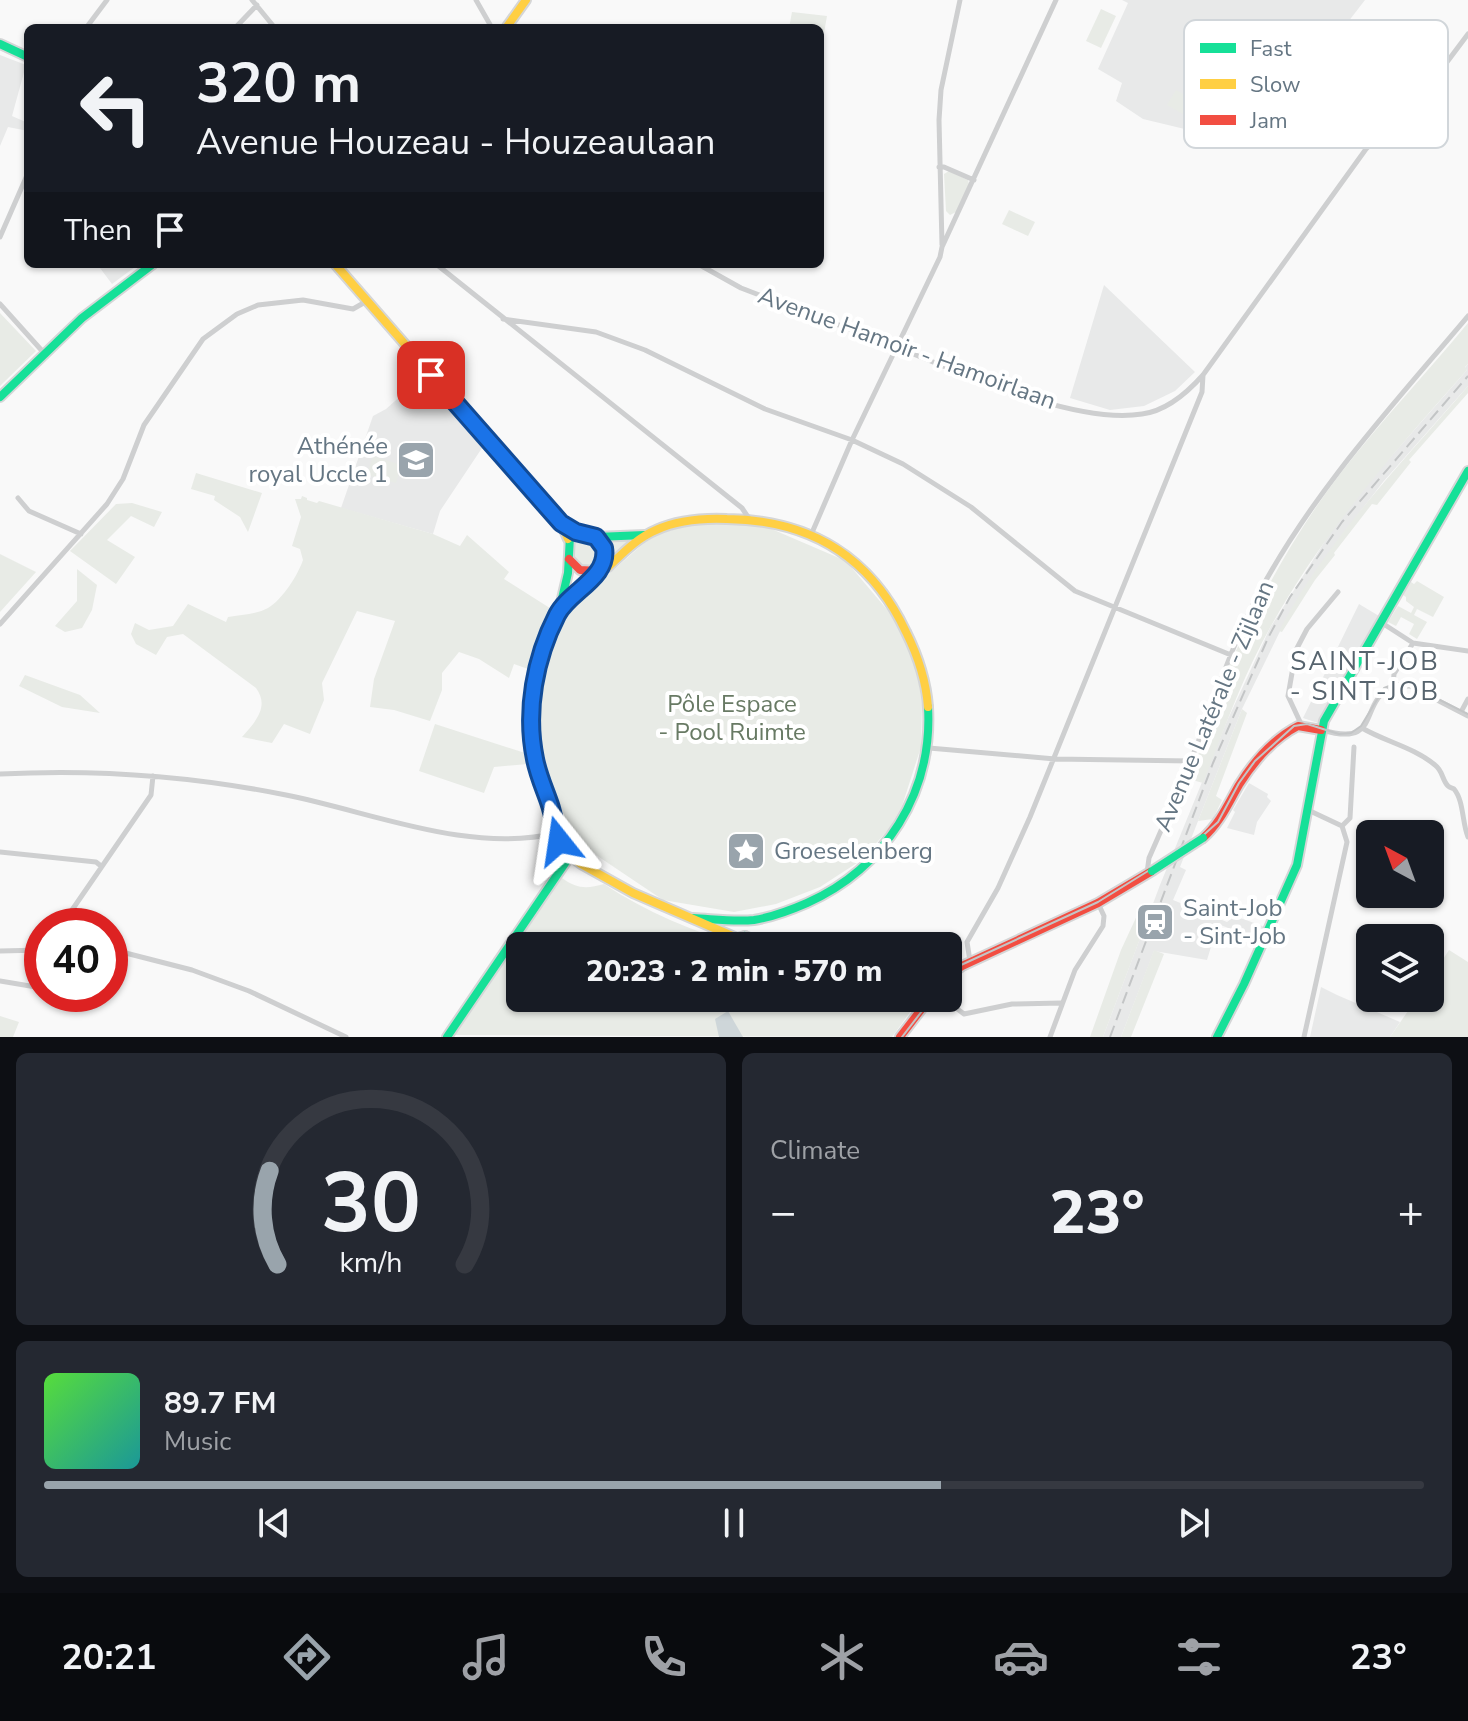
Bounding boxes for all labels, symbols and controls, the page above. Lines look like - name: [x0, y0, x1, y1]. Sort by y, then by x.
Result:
- legend: [1184, 20, 1448, 148]
- text: Fast: [1250, 34, 1292, 64]
- text: 320 m: [196, 45, 361, 122]
- icon: left: [64, 56, 168, 160]
- text: Slow: [1250, 70, 1301, 100]
- text: Jam: [1249, 106, 1288, 136]
- text: Avenue Houzeau - Houzeaulaan: [196, 118, 716, 167]
- icon: arrive: [148, 208, 192, 252]
- text: Then: [64, 210, 132, 251]
- street label: Avenue Hamoir - Hamoirlaan: [754, 279, 1060, 417]
- pin: [397, 341, 465, 409]
- icon: arrive: [409, 353, 453, 397]
- place label: Athénée royal Uccle 1: [249, 430, 388, 490]
- school or university icon: Athénée royal Uccle 1: [395, 439, 437, 481]
- street label: Avenue Latérale - Zijlaan: [1147, 576, 1281, 836]
- district label: SAINT-JOB - SINT-JOB: [1290, 644, 1440, 709]
- park label: Pôle Espace - Pool Ruimte: [658, 688, 806, 748]
- position arrow: [517, 799, 601, 883]
- north arrow: [1356, 820, 1444, 908]
- map controls: [1356, 820, 1444, 1012]
- place icon: Groeselenberg: [725, 830, 767, 872]
- place label: Groeselenberg: [774, 835, 933, 867]
- place label: Saint-Job - Sint-Job: [1183, 892, 1286, 952]
- station icon: Saint-Job - Sint-Job: [1134, 901, 1176, 943]
- speed limit sign: 40: [24, 908, 128, 1012]
- button: layers: [1356, 924, 1444, 1012]
- text: 20:23 · 2 min · 570 m: [586, 951, 882, 992]
- text: Climate: [770, 1133, 860, 1168]
- text: 30: [321, 1147, 421, 1260]
- text: 23°: [1049, 1172, 1145, 1254]
- text: −: [770, 1183, 796, 1243]
- text: +: [1398, 1183, 1424, 1243]
- text: km/h: [340, 1243, 402, 1282]
- text: 89.7 FM: [164, 1383, 276, 1424]
- text: Music: [164, 1424, 231, 1459]
- icon: previous: [252, 1501, 296, 1545]
- icon: pause: [712, 1501, 756, 1545]
- icon: next: [1172, 1501, 1216, 1545]
- icon: directions: [279, 1629, 335, 1685]
- icon: music: [458, 1629, 514, 1685]
- icon: phone: [636, 1629, 692, 1685]
- icon: climate: [814, 1629, 870, 1685]
- icon: car: [993, 1629, 1049, 1685]
- icon: filters: [1171, 1629, 1227, 1685]
- text: 20:21: [61, 1633, 157, 1682]
- text: 23°: [1350, 1633, 1407, 1682]

